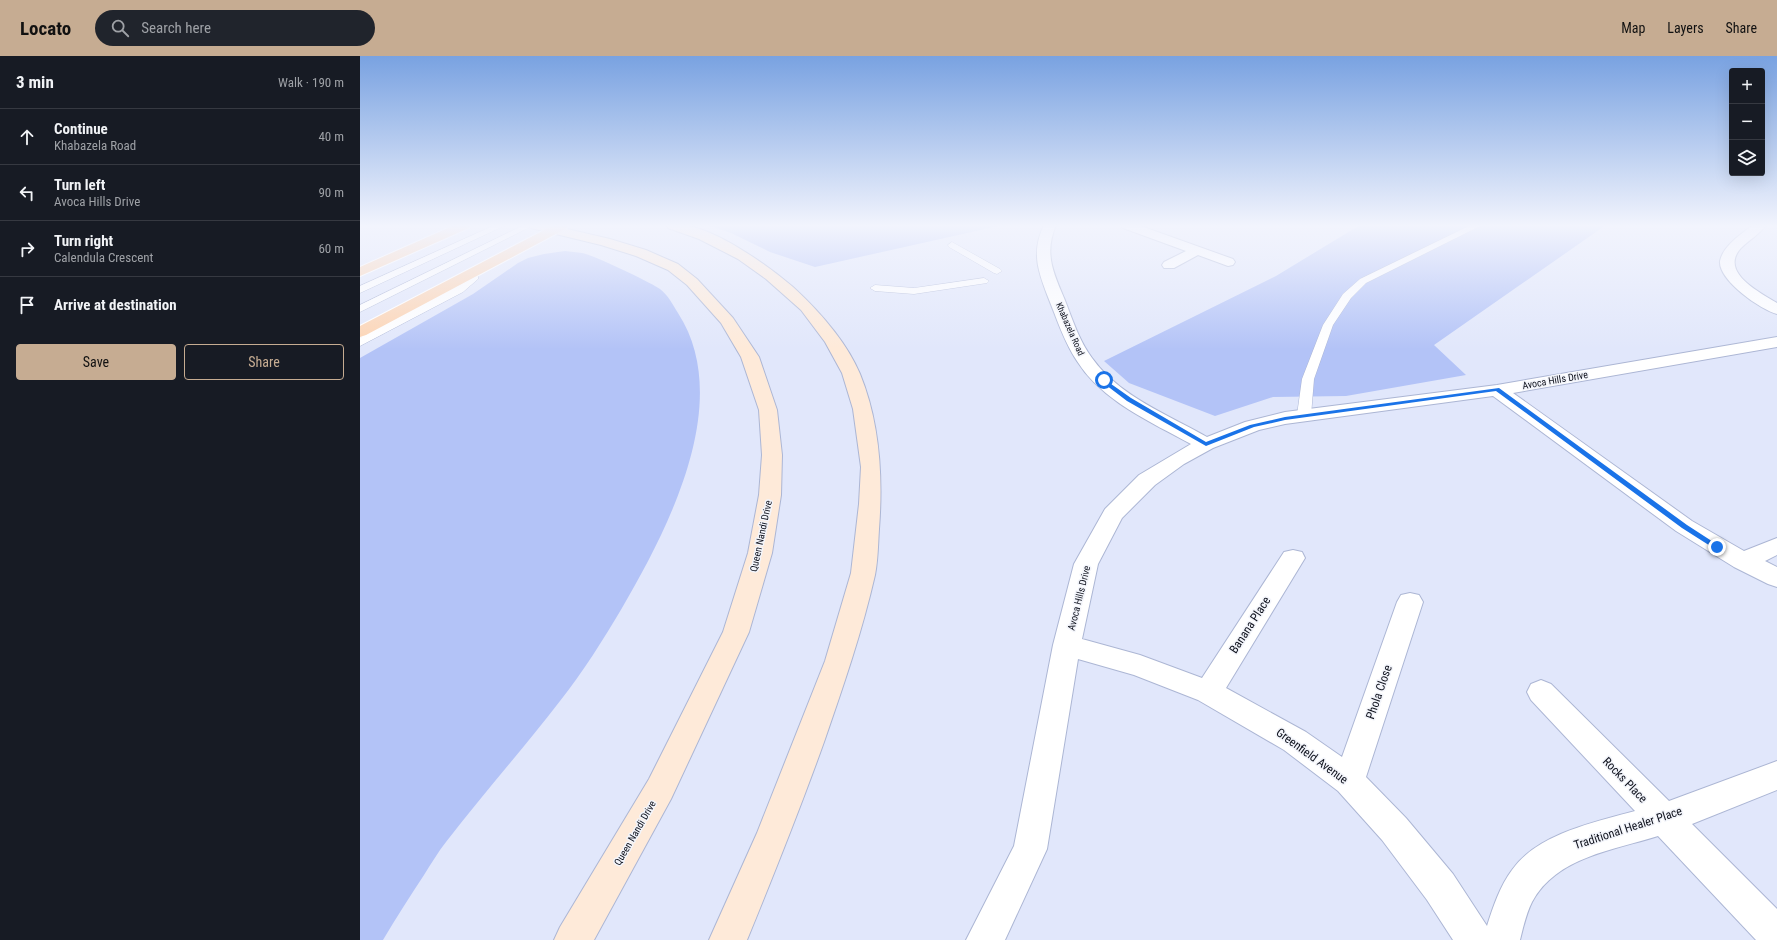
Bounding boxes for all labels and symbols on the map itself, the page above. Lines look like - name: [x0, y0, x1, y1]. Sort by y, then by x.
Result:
- street label: Khabazela Road: [1054, 301, 1086, 357]
- street label: Avoca Hills Drive: [1521, 369, 1589, 391]
- route start: [1095, 371, 1113, 389]
- street label: Queen Nandi Drive: [748, 499, 774, 573]
- route end: [1708, 538, 1726, 556]
- street label: Avoca Hills Drive: [1066, 564, 1092, 632]
- street label: Banana Place: [1227, 594, 1274, 656]
- street label: Phola Close: [1363, 663, 1395, 721]
- street label: Greenfield Avenue: [1273, 725, 1351, 787]
- street label: Rocks Place: [1600, 754, 1650, 806]
- street label: Queen Nandi Drive: [612, 799, 658, 867]
- street label: Traditional Healer Place: [1572, 804, 1684, 852]

